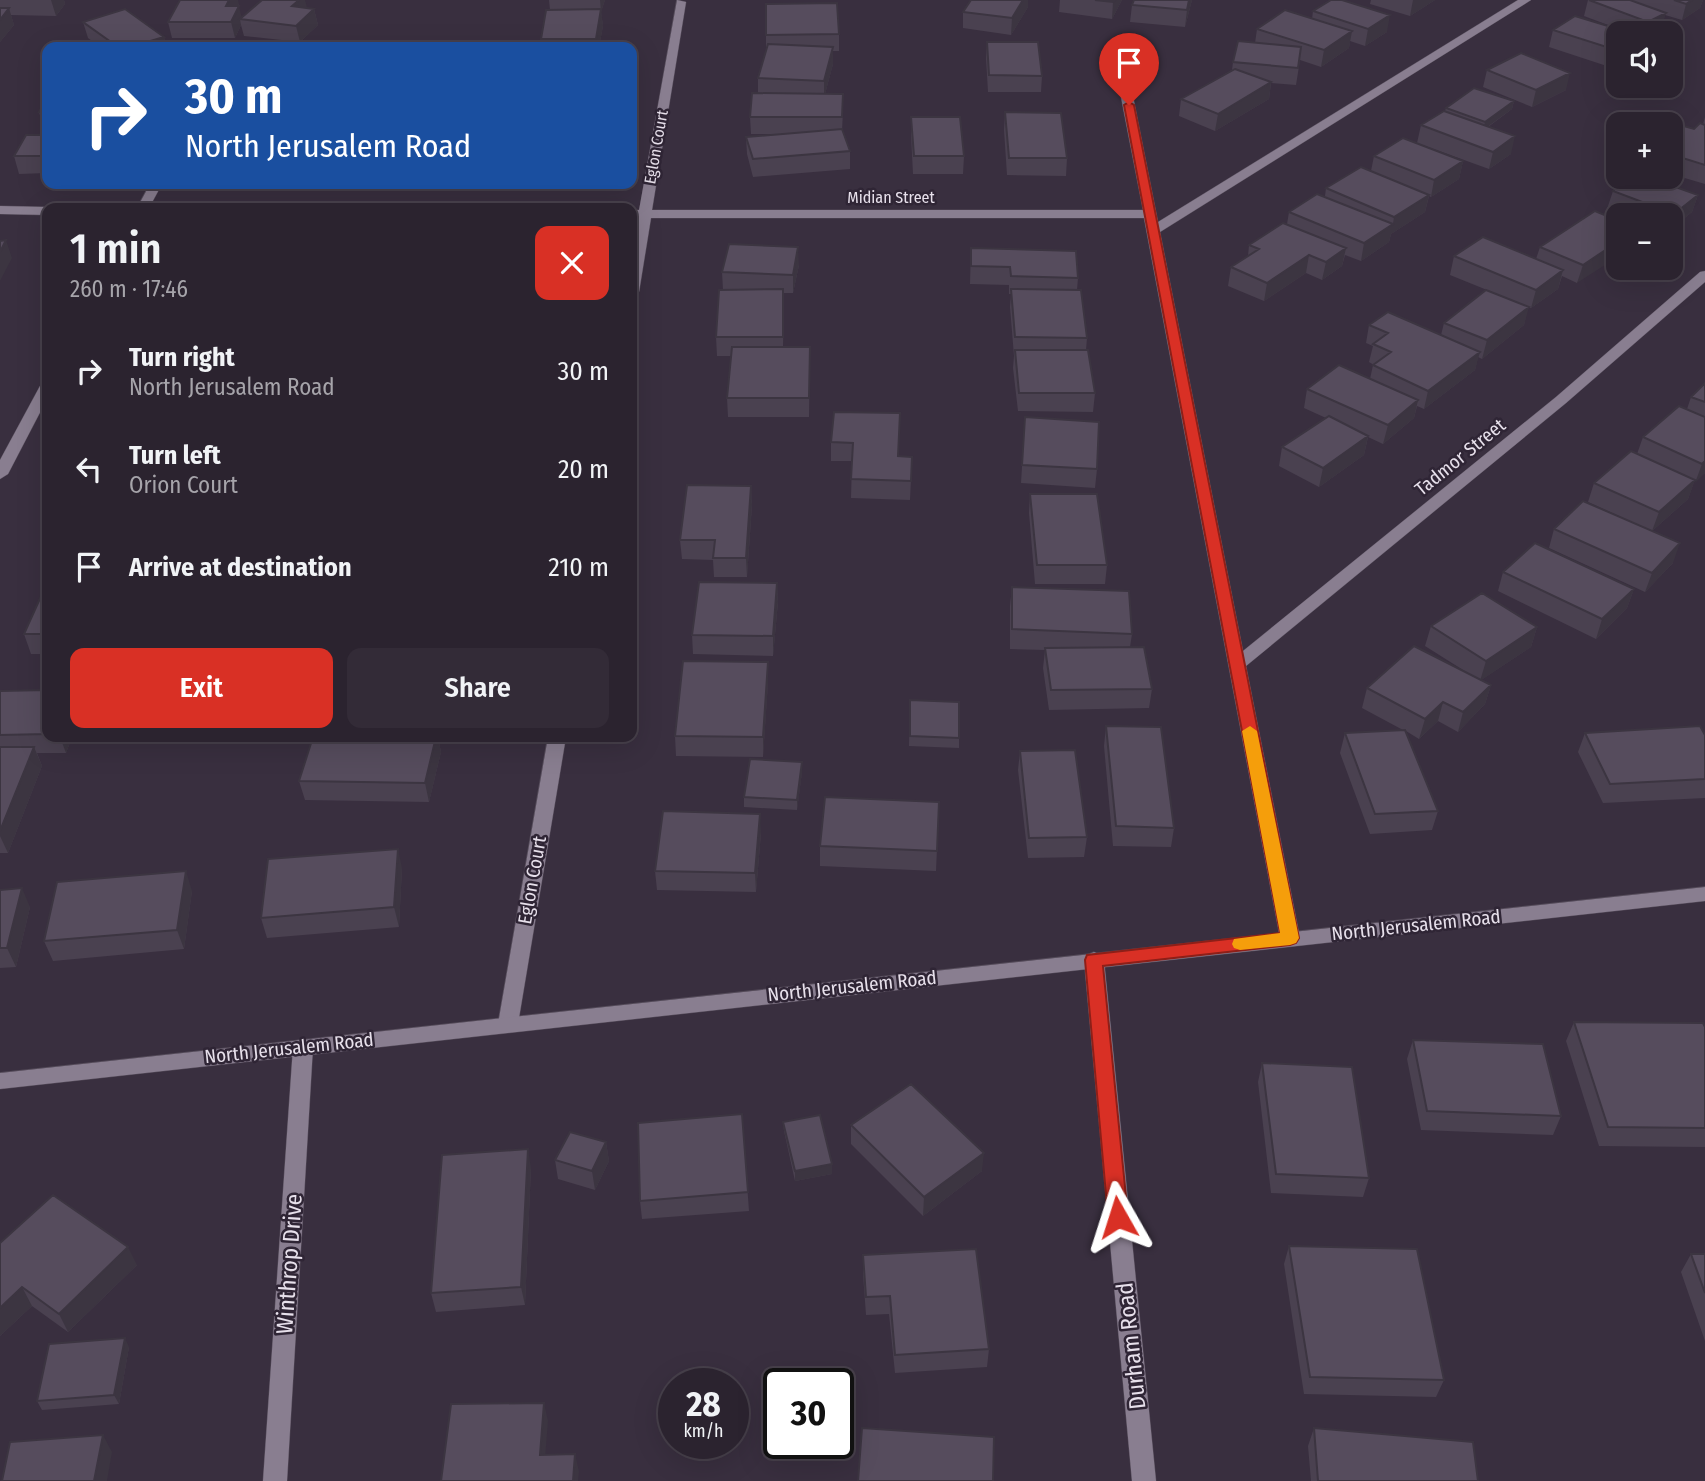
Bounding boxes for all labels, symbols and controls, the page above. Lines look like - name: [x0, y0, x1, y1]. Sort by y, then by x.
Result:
- map controls: [1606, 21, 1683, 280]
- button: sound: [1606, 21, 1683, 98]
- pin: [1099, 33, 1159, 105]
- icon: arrive: [1110, 44, 1148, 82]
- text: 30 m: [185, 67, 283, 126]
- icon: right: [70, 70, 161, 161]
- street label: Eglon Court: [640, 108, 672, 186]
- button: +: [1606, 112, 1683, 189]
- text: North Jerusalem Road: [185, 127, 471, 165]
- street label: Midian Street: [847, 188, 935, 207]
- button: −: [1606, 203, 1683, 280]
- text: 1 min: [70, 224, 161, 274]
- button: close: [535, 226, 609, 300]
- text: 260 m · 17:46: [70, 275, 188, 303]
- text: Turn right: [129, 342, 235, 373]
- icon: right: [70, 352, 108, 390]
- text: 30 m: [558, 356, 609, 387]
- text: North Jerusalem Road: [129, 373, 335, 401]
- street label: Tadmor Street: [1410, 413, 1510, 500]
- text: Turn left: [129, 440, 221, 471]
- icon: left: [70, 450, 108, 488]
- text: 20 m: [558, 454, 609, 485]
- text: Orion Court: [129, 471, 238, 499]
- icon: arrive: [70, 548, 108, 586]
- text: Arrive at destination: [129, 552, 352, 583]
- text: 210 m: [548, 552, 609, 583]
- button: Exit: [70, 648, 333, 728]
- button: Share: [347, 648, 609, 728]
- street label: Eglon Court: [513, 833, 551, 926]
- street label: North Jerusalem Road: [1330, 905, 1502, 945]
- street label: North Jerusalem Road: [766, 966, 938, 1006]
- street label: North Jerusalem Road: [203, 1028, 375, 1068]
- position arrow: [1081, 1180, 1155, 1254]
- street label: Winthrop Drive: [270, 1193, 308, 1335]
- street label: Durham Road: [1110, 1281, 1152, 1411]
- speed limit sign: 30: [763, 1368, 854, 1459]
- text: 28: [686, 1383, 721, 1425]
- text: km/h: [683, 1420, 724, 1442]

